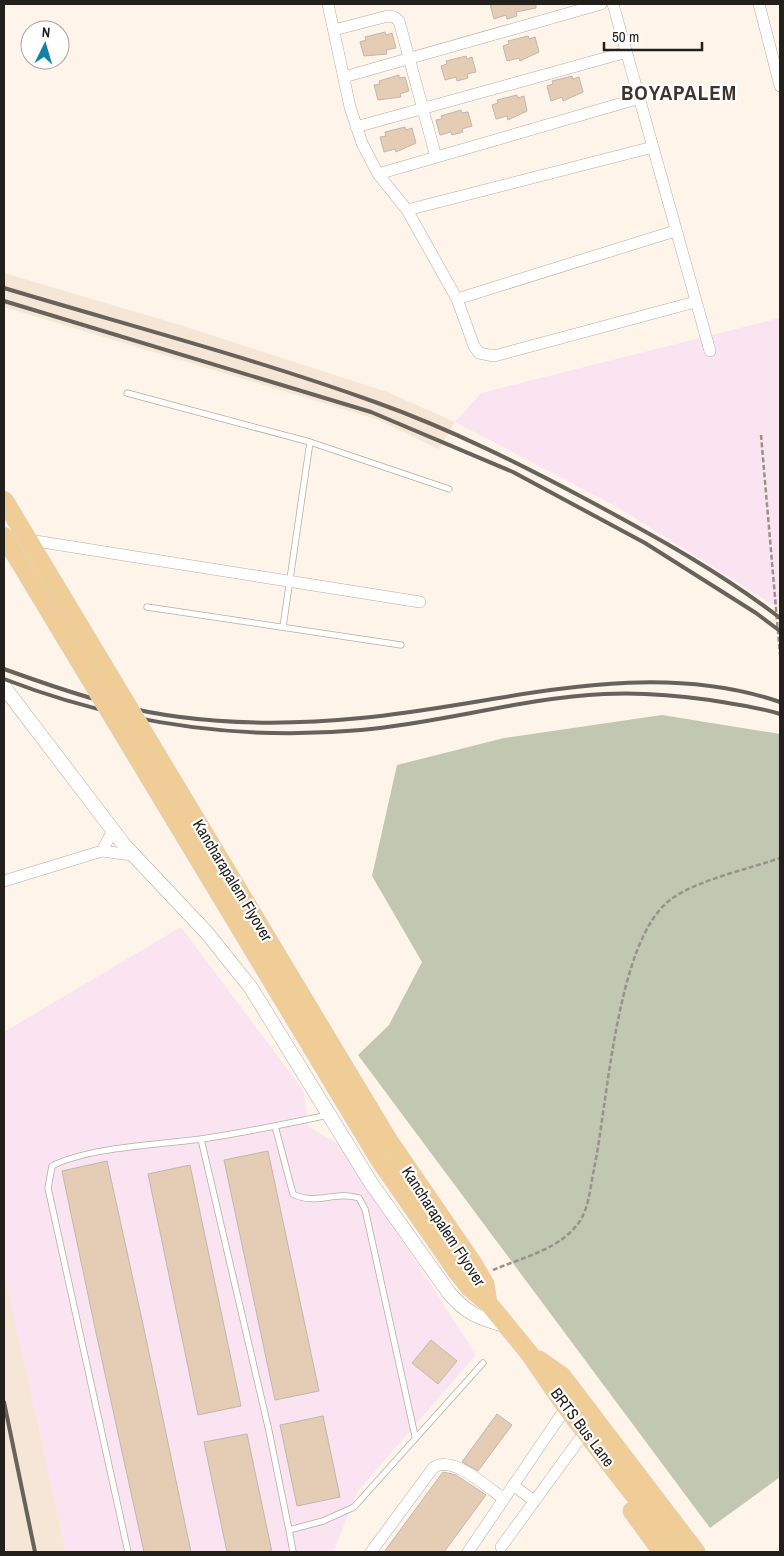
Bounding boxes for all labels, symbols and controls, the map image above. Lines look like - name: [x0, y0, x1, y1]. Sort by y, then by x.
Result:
- north arrow: [20, 20, 70, 70]
- scale bar: [604, 20, 702, 52]
- text: N: [41, 23, 51, 41]
- text: 50 m: [612, 26, 639, 47]
- district label: BOYAPALEM: [621, 78, 737, 107]
- street label: Kancharapalem Flyover: [188, 815, 278, 946]
- street label: Kancharapalem Flyover: [397, 1162, 491, 1291]
- street label: BRTS Bus Lane: [546, 1383, 620, 1471]

